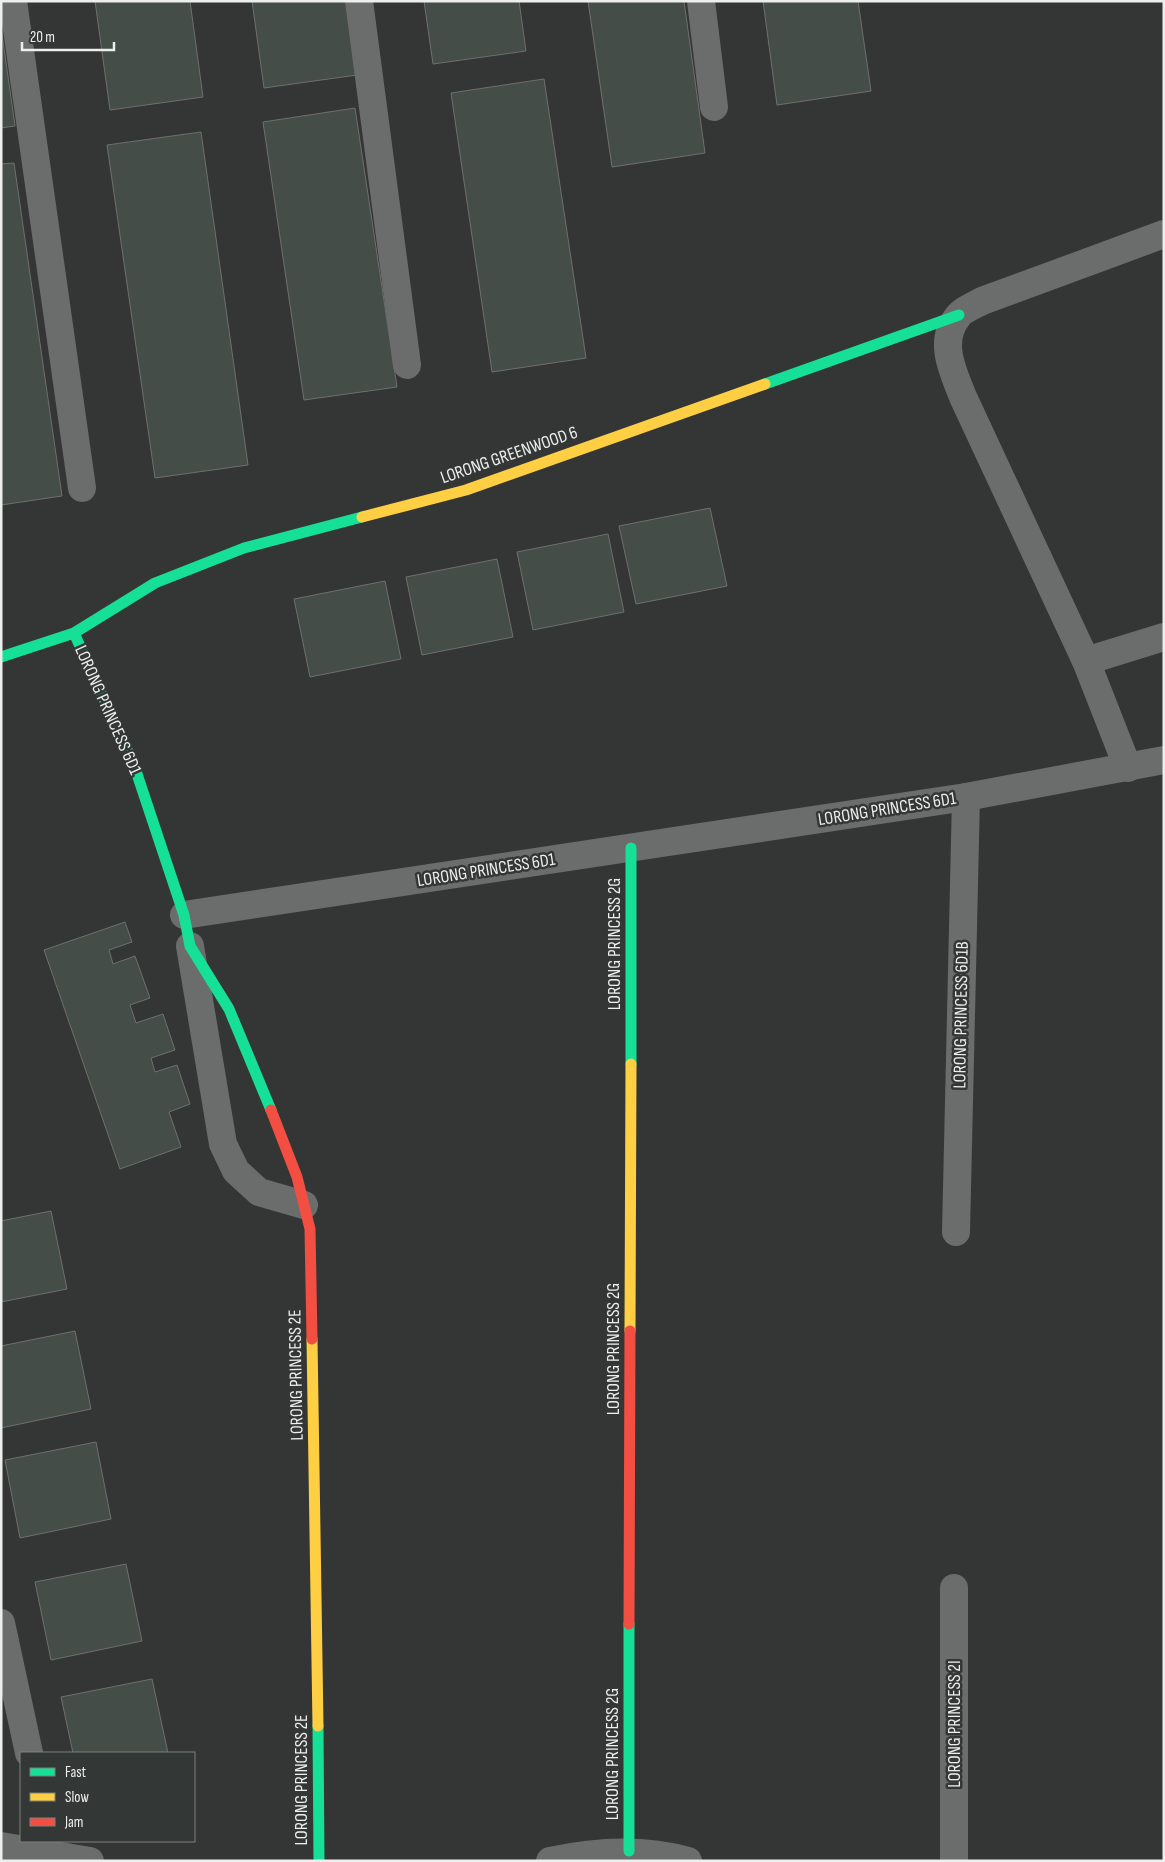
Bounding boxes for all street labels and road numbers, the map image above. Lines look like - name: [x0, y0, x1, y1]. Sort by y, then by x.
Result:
- street label: LORONG GREENWOOD 6: [438, 422, 580, 488]
- street label: LORONG PRINCESS 6D1: [70, 642, 146, 779]
- street label: LORONG PRINCESS 6D1: [817, 788, 958, 830]
- street label: LORONG PRINCESS 6D1: [416, 849, 557, 891]
- street label: LORONG PRINCESS 2G: [604, 878, 625, 1010]
- street label: LORONG PRINCESS 6D1B: [949, 941, 973, 1089]
- street label: LORONG PRINCESS 2G: [603, 1283, 624, 1415]
- street label: LORONG PRINCESS 2E: [284, 1309, 308, 1441]
- street label: LORONG PRINCESS 2I: [944, 1660, 965, 1788]
- street label: LORONG PRINCESS 2G: [602, 1688, 623, 1820]
- street label: LORONG PRINCESS 2E: [291, 1714, 312, 1846]

